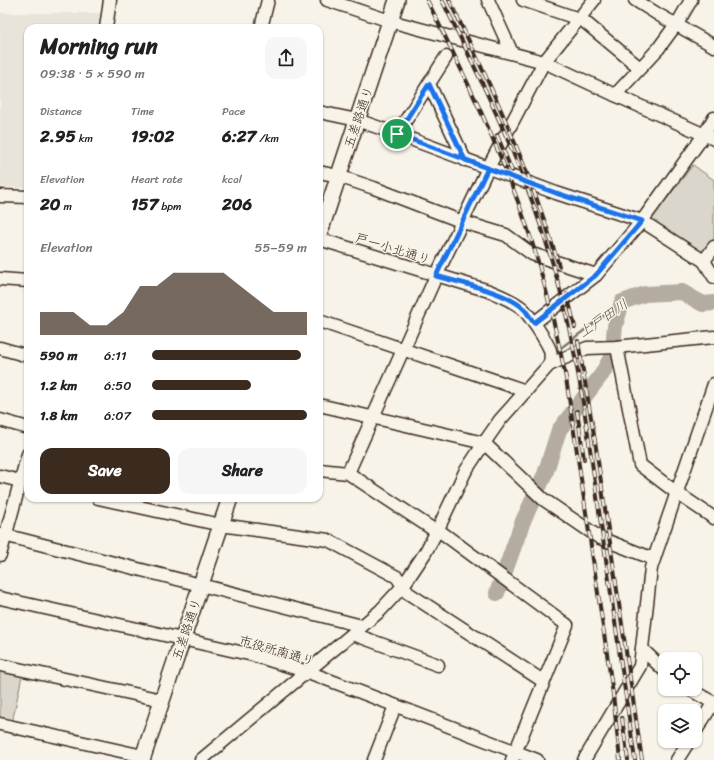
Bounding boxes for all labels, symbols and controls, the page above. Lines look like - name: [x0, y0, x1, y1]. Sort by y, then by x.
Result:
- text: Morning run: [40, 27, 158, 66]
- button: share: [265, 37, 307, 79]
- text: 09:38 · 5 × 590 m: [40, 62, 145, 85]
- street label: 五差路通り: [337, 83, 380, 152]
- text: Distance: [40, 102, 82, 121]
- text: Time: [131, 102, 154, 121]
- text: Pace: [222, 102, 245, 121]
- pin: [380, 117, 414, 151]
- text: 2.95: [40, 121, 76, 151]
- text: 19:02: [131, 121, 174, 151]
- text: 6:27: [222, 121, 256, 151]
- icon: arrive: [386, 123, 408, 145]
- text: km: [76, 129, 93, 148]
- text: /km: [256, 129, 279, 148]
- text: Elevation: [40, 170, 85, 189]
- text: Heart rate: [131, 170, 183, 189]
- text: kcal: [222, 170, 242, 189]
- text: 20: [40, 189, 61, 219]
- text: 157: [131, 189, 158, 219]
- text: 206: [222, 189, 252, 219]
- text: m: [61, 197, 72, 216]
- text: bpm: [158, 197, 182, 216]
- street label: 戸一小北通り: [352, 226, 434, 271]
- text: Elevation: [40, 236, 93, 259]
- text: 55–59 m: [254, 236, 307, 259]
- water label: 上戸田川: [573, 292, 633, 344]
- text: 590 m: [40, 344, 78, 367]
- text: 6:11: [104, 344, 126, 367]
- text: 1.2 km: [40, 374, 77, 397]
- text: 6:50: [104, 374, 131, 397]
- text: 1.8 km: [40, 404, 78, 427]
- text: 6:07: [104, 404, 131, 427]
- button: Save: [40, 448, 170, 494]
- button: Share: [178, 448, 307, 494]
- street label: 五差路通り: [165, 595, 208, 664]
- street label: 市役所南通り: [236, 629, 318, 672]
- map controls: [658, 652, 702, 748]
- button: locate: [658, 652, 702, 696]
- button: layers: [658, 704, 702, 748]

